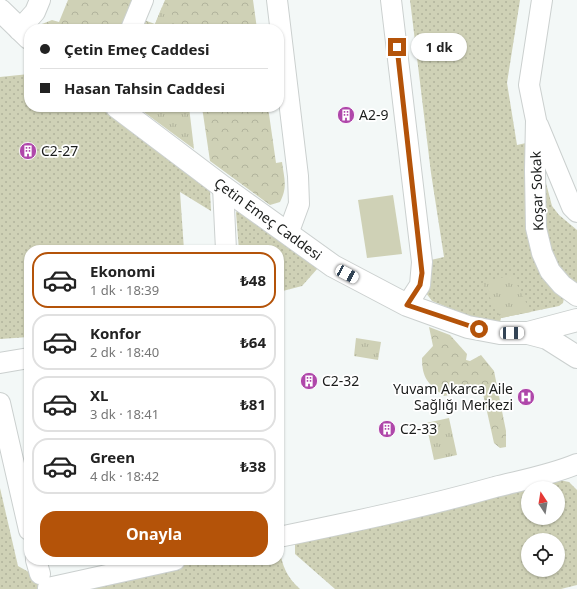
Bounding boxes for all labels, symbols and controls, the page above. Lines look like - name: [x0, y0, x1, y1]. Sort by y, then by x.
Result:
- callout: 1 dk: [411, 33, 467, 61]
- route end: [388, 38, 406, 56]
- text: 1 dk: [425, 38, 453, 56]
- text: Çetin Emeç Caddesi: [64, 39, 209, 59]
- text: Hasan Tahsin Caddesi: [64, 78, 225, 98]
- building icon: A2-9: [336, 105, 356, 125]
- place label: A2-9: [359, 105, 388, 124]
- building icon: C2-27: [18, 141, 38, 161]
- place label: C2-27: [41, 141, 78, 160]
- street label: Koşar Sokak: [526, 150, 547, 231]
- street label: Çetin Emeç Caddesi: [211, 173, 326, 264]
- text: Ekonomi: [90, 261, 155, 281]
- icon: car: [42, 262, 78, 298]
- car: [334, 263, 360, 285]
- text: ₺48: [240, 270, 266, 290]
- text: 1 dk · 18:39: [90, 281, 159, 299]
- route start: [470, 320, 488, 338]
- text: Konfor: [90, 323, 141, 343]
- icon: car: [42, 324, 78, 360]
- car: [500, 327, 524, 339]
- text: ₺64: [240, 332, 266, 352]
- text: 2 dk · 18:40: [90, 343, 159, 361]
- building icon: C2-32: [299, 371, 319, 391]
- place label: C2-32: [322, 371, 359, 390]
- place label: Yuvam Akarca Aile Sağlığı Merkezi: [393, 379, 513, 414]
- text: XL: [90, 385, 108, 405]
- icon: car: [42, 386, 78, 422]
- hospital icon: Yuvam Akarca Aile Sağlığı Merkezi: [516, 387, 536, 407]
- text: ₺81: [240, 394, 266, 414]
- text: 3 dk · 18:41: [90, 405, 159, 423]
- building icon: C2-33: [377, 419, 397, 439]
- place label: C2-33: [400, 419, 437, 438]
- text: Green: [90, 447, 135, 467]
- icon: car: [42, 448, 78, 484]
- text: ₺38: [240, 456, 266, 476]
- text: 4 dk · 18:42: [90, 467, 159, 485]
- north arrow: [521, 481, 565, 525]
- map controls: [521, 481, 565, 577]
- button: Onayla: [40, 511, 268, 557]
- button: locate: [521, 533, 565, 577]

